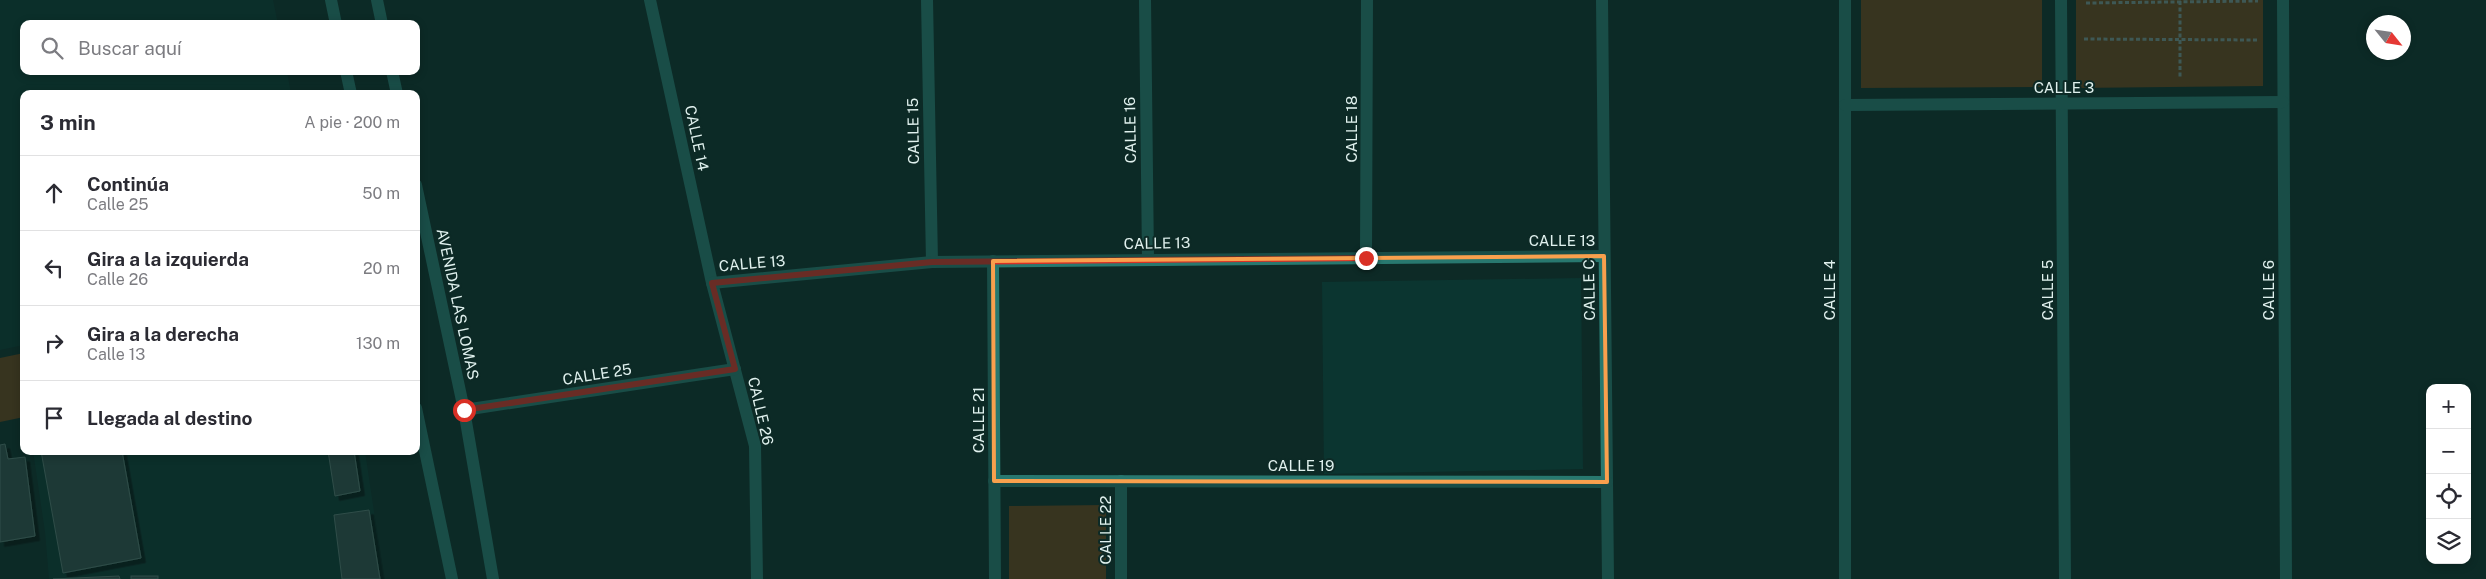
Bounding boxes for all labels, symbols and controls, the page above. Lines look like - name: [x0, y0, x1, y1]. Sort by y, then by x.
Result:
- north arrow: [2366, 15, 2411, 60]
- search box: [20, 20, 420, 75]
- icon: search: [38, 34, 66, 62]
- text: Buscar aquí: [78, 37, 182, 59]
- street label: CALLE 3: [2034, 79, 2094, 96]
- street label: CALLE 18: [1343, 96, 1360, 162]
- street label: CALLE 15: [904, 97, 922, 165]
- street label: CALLE 16: [1121, 97, 1139, 163]
- street label: CALLE 14: [682, 104, 712, 172]
- text: 3 min: [40, 110, 96, 135]
- text: A pie · 200 m: [304, 113, 400, 132]
- text: Continúa: [87, 173, 169, 195]
- icon: ahead: [40, 179, 68, 207]
- text: 50 m: [362, 184, 400, 203]
- text: Calle 25: [87, 195, 148, 214]
- street label: AVENIDA LAS LOMAS: [434, 227, 482, 381]
- street label: CALLE 13: [1529, 232, 1595, 249]
- street label: CALLE 13: [1124, 234, 1190, 252]
- route end: [1355, 247, 1378, 270]
- text: Gira a la izquierda: [87, 248, 249, 270]
- street label: CALLE 13: [718, 252, 786, 274]
- icon: left: [40, 254, 68, 282]
- text: 20 m: [363, 259, 400, 278]
- street label: CALLE C: [1580, 259, 1598, 321]
- street label: CALLE 4: [1821, 260, 1838, 320]
- street label: CALLE 5: [2039, 260, 2056, 320]
- street label: CALLE 6: [2260, 260, 2277, 320]
- text: Calle 26: [87, 270, 148, 289]
- text: Gira a la derecha: [87, 323, 239, 345]
- icon: right: [40, 329, 68, 357]
- text: 130 m: [356, 334, 400, 353]
- text: Calle 13: [87, 345, 145, 364]
- street label: CALLE 25: [561, 360, 633, 388]
- street label: CALLE 26: [745, 375, 777, 447]
- map controls: [2426, 384, 2471, 564]
- button: +: [2426, 384, 2471, 429]
- street label: CALLE 21: [970, 387, 987, 453]
- route start: [453, 399, 476, 422]
- icon: arrive: [40, 404, 68, 432]
- text: Llegada al destino: [87, 407, 252, 429]
- button: −: [2426, 429, 2471, 474]
- street label: CALLE 19: [1268, 457, 1334, 474]
- button: locate: [2426, 474, 2471, 519]
- street label: CALLE 22: [1097, 495, 1114, 564]
- button: layers: [2426, 519, 2471, 564]

